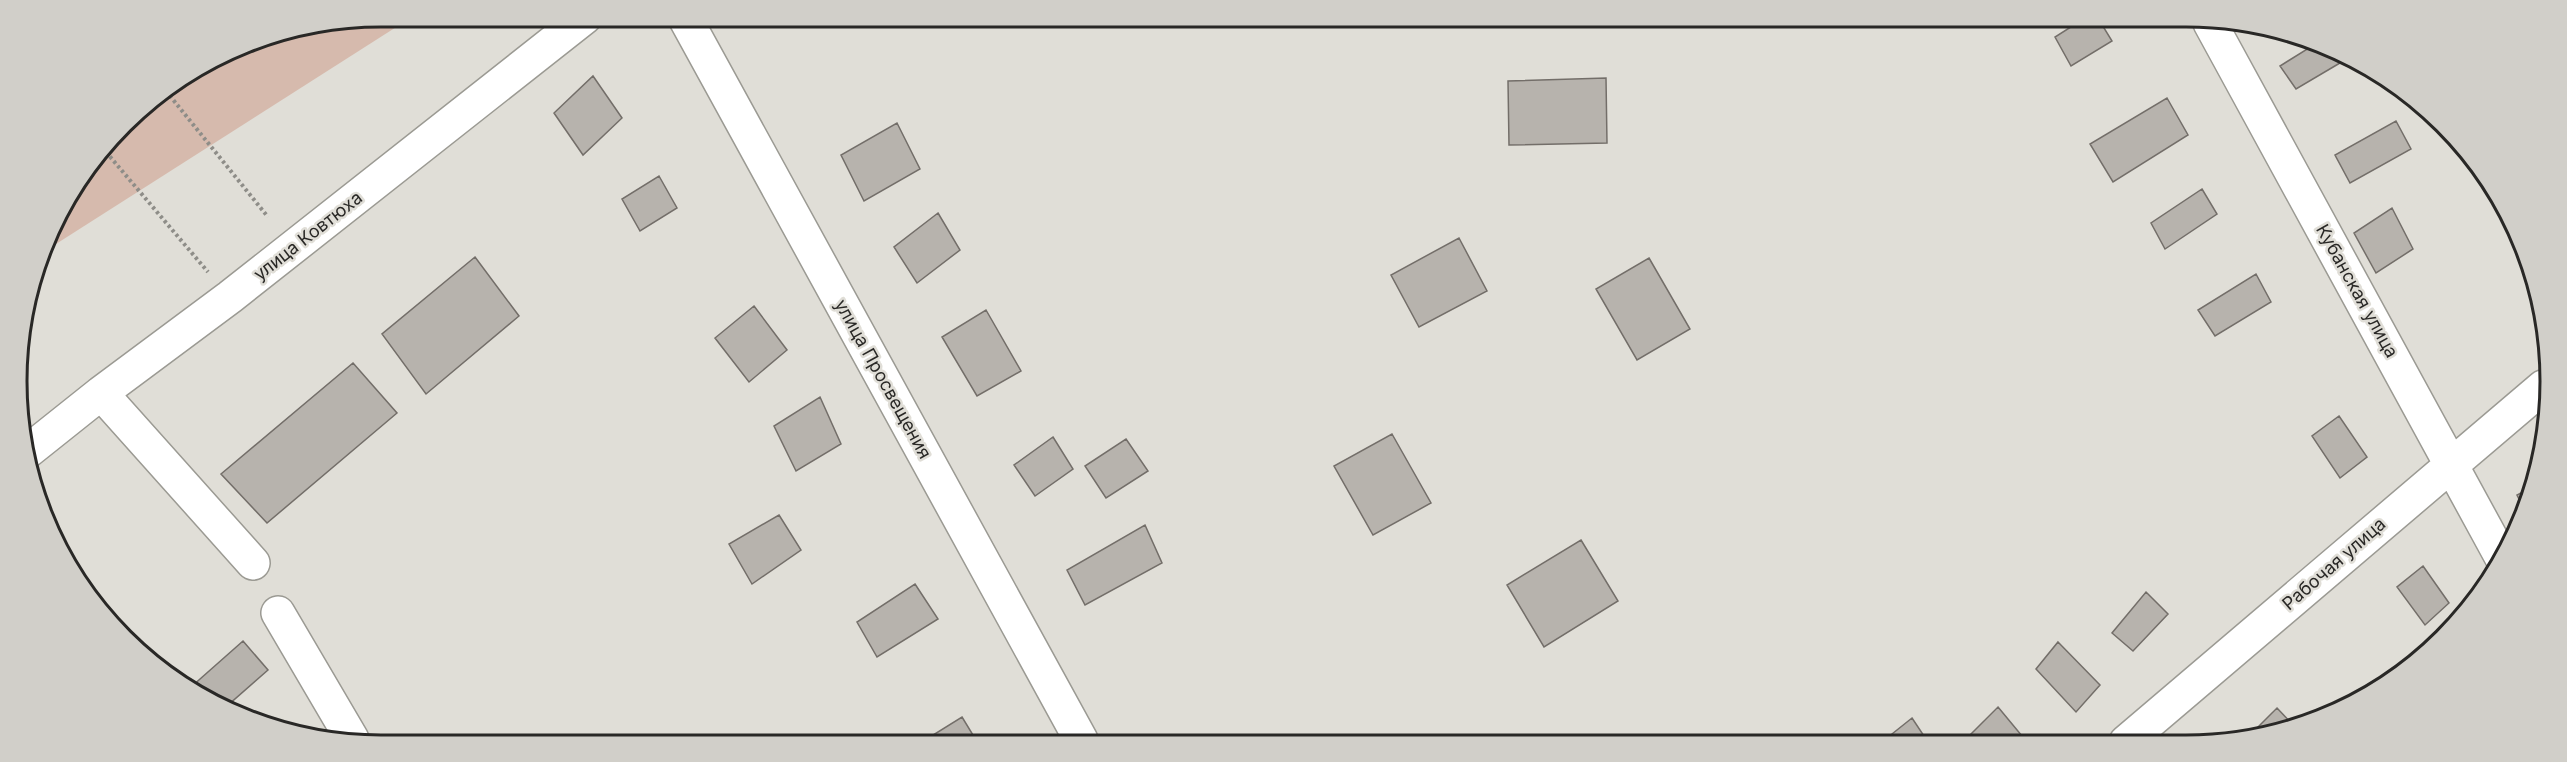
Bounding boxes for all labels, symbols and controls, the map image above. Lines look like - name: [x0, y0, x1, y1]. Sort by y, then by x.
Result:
- street label: улица Ковтюха: [249, 187, 366, 284]
- street label: Кубанская улица: [2312, 220, 2403, 361]
- street label: улица Просвещения: [831, 295, 936, 462]
- street label: Рабочая улица: [2278, 513, 2390, 614]

